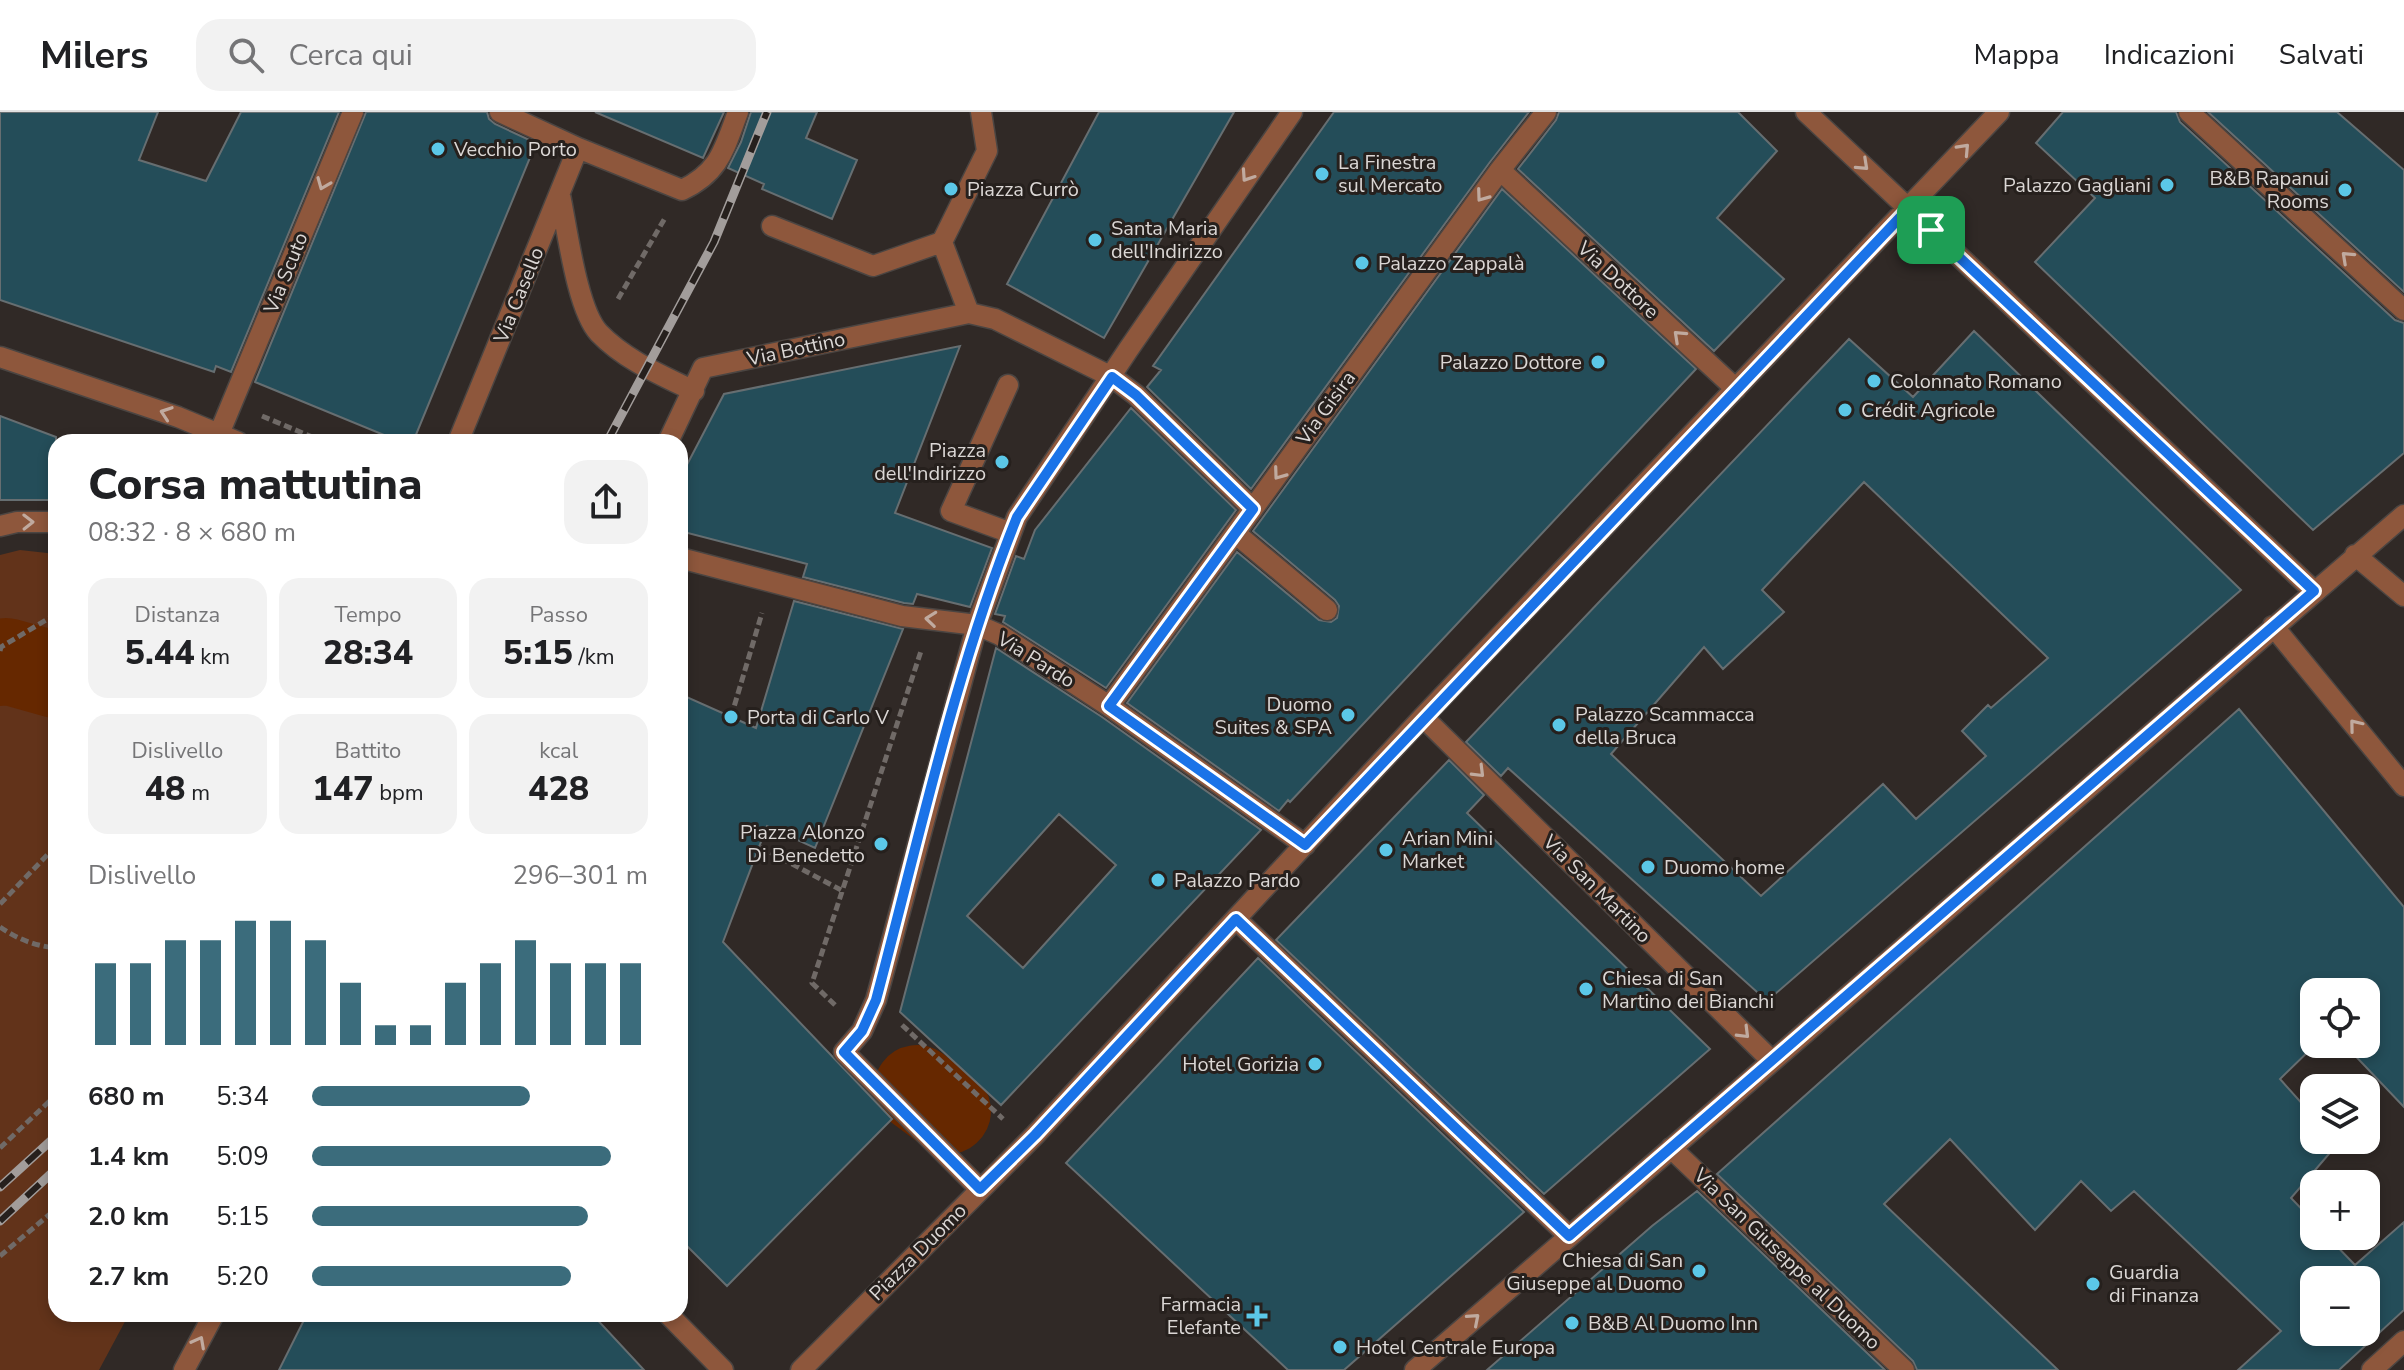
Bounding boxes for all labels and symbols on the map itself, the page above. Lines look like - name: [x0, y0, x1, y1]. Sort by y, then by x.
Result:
- place label: Vecchio Porto: [453, 136, 577, 163]
- marker: Vecchio Porto: [429, 140, 447, 158]
- one-way arrow: [1955, 144, 1970, 158]
- place label: La Finestra sul Mercato: [1338, 149, 1442, 199]
- one-way arrow: [1854, 156, 1868, 171]
- marker: La Finestra sul Mercato: [1313, 165, 1331, 183]
- place label: B&B Rapanui Rooms: [2210, 165, 2329, 215]
- one-way arrow: [1242, 167, 1257, 181]
- place label: Palazzo Gagliani: [2003, 172, 2151, 199]
- one-way arrow: [317, 176, 333, 190]
- place label: Piazza Currò: [967, 176, 1079, 203]
- marker: Palazzo Gagliani: [2158, 176, 2176, 194]
- marker: Piazza Currò: [942, 180, 960, 198]
- marker: B&B Rapanui Rooms: [2336, 181, 2354, 199]
- one-way arrow: [1477, 187, 1491, 201]
- pin: [1897, 196, 1965, 264]
- place label: Santa Maria dell'Indirizzo: [1111, 215, 1223, 265]
- street label: Via Scuto: [257, 229, 314, 318]
- marker: Santa Maria dell'Indirizzo: [1086, 231, 1104, 249]
- street label: Via Dottore: [1571, 235, 1665, 325]
- street label: Via Casello: [487, 243, 550, 348]
- place label: Palazzo Zappalà: [1378, 250, 1525, 277]
- one-way arrow: [2341, 252, 2356, 267]
- marker: Palazzo Zappalà: [1353, 254, 1371, 272]
- street label: Via Bottino: [744, 325, 848, 373]
- one-way arrow: [1673, 332, 1688, 346]
- place label: Palazzo Dottore: [1440, 349, 1582, 376]
- marker: Palazzo Dottore: [1589, 353, 1607, 371]
- street label: Via Gisira: [1289, 366, 1362, 451]
- place label: Colonnato Romano: [1890, 368, 2062, 395]
- marker: Colonnato Romano: [1865, 372, 1883, 390]
- place label: Crédit Agricole: [1861, 397, 1995, 424]
- marker: Crédit Agricole: [1836, 401, 1854, 419]
- one-way arrow: [159, 407, 173, 423]
- place label: Piazza dell'Indirizzo: [874, 437, 986, 487]
- marker: Piazza dell'Indirizzo: [993, 453, 1011, 471]
- one-way arrow: [1274, 465, 1289, 479]
- one-way arrow: [22, 513, 35, 531]
- one-way arrow: [924, 611, 937, 628]
- street label: Via Pardo: [991, 625, 1080, 694]
- place label: Duomo Suites & SPA: [1214, 691, 1332, 741]
- place label: Palazzo Scammacca della Bruca: [1575, 701, 1755, 751]
- place label: Porta di Carlo V: [747, 704, 889, 731]
- marker: Duomo Suites & SPA: [1339, 706, 1357, 724]
- marker: Porta di Carlo V: [722, 708, 740, 726]
- marker: Palazzo Scammacca della Bruca: [1550, 716, 1568, 734]
- one-way arrow: [2350, 720, 2365, 734]
- one-way arrow: [1470, 763, 1484, 777]
- place label: Piazza Alonzo Di Benedetto: [740, 819, 865, 869]
- place label: Arian Mini Market: [1402, 825, 1493, 875]
- street label: Via San Martino: [1536, 828, 1657, 949]
- marker: Piazza Alonzo Di Benedetto: [872, 835, 890, 853]
- marker: Arian Mini Market: [1377, 841, 1395, 859]
- place label: Duomo home: [1664, 854, 1785, 881]
- marker: Duomo home: [1639, 858, 1657, 876]
- place label: Palazzo Pardo: [1174, 867, 1300, 894]
- marker: Palazzo Pardo: [1149, 871, 1167, 889]
- place label: Chiesa di San Martino dei Bianchi: [1602, 965, 1774, 1015]
- marker: Chiesa di San Martino dei Bianchi: [1577, 980, 1595, 998]
- one-way arrow: [1735, 1024, 1749, 1038]
- place label: Hotel Gorizia: [1182, 1051, 1299, 1078]
- marker: Hotel Gorizia: [1306, 1055, 1324, 1073]
- street label: Via San Giuseppe al Duomo: [1687, 1162, 1886, 1356]
- street label: Piazza Duomo: [863, 1197, 973, 1307]
- place label: Chiesa di San Giuseppe al Duomo: [1506, 1247, 1683, 1297]
- place label: Guardia di Finanza: [2109, 1259, 2199, 1309]
- marker: Chiesa di San Giuseppe al Duomo: [1690, 1262, 1708, 1280]
- marker: Guardia di Finanza: [2084, 1275, 2102, 1293]
- place label: Farmacia Elefante: [1160, 1291, 1241, 1341]
- marker: Farmacia Elefante: [1248, 1307, 1266, 1325]
- place label: B&B Al Duomo Inn: [1588, 1310, 1758, 1337]
- one-way arrow: [1464, 1314, 1479, 1329]
- marker: B&B Al Duomo Inn: [1563, 1314, 1581, 1332]
- place label: Hotel Centrale Europa: [1356, 1334, 1555, 1361]
- one-way arrow: [189, 1336, 204, 1350]
- marker: Hotel Centrale Europa: [1331, 1338, 1349, 1356]

